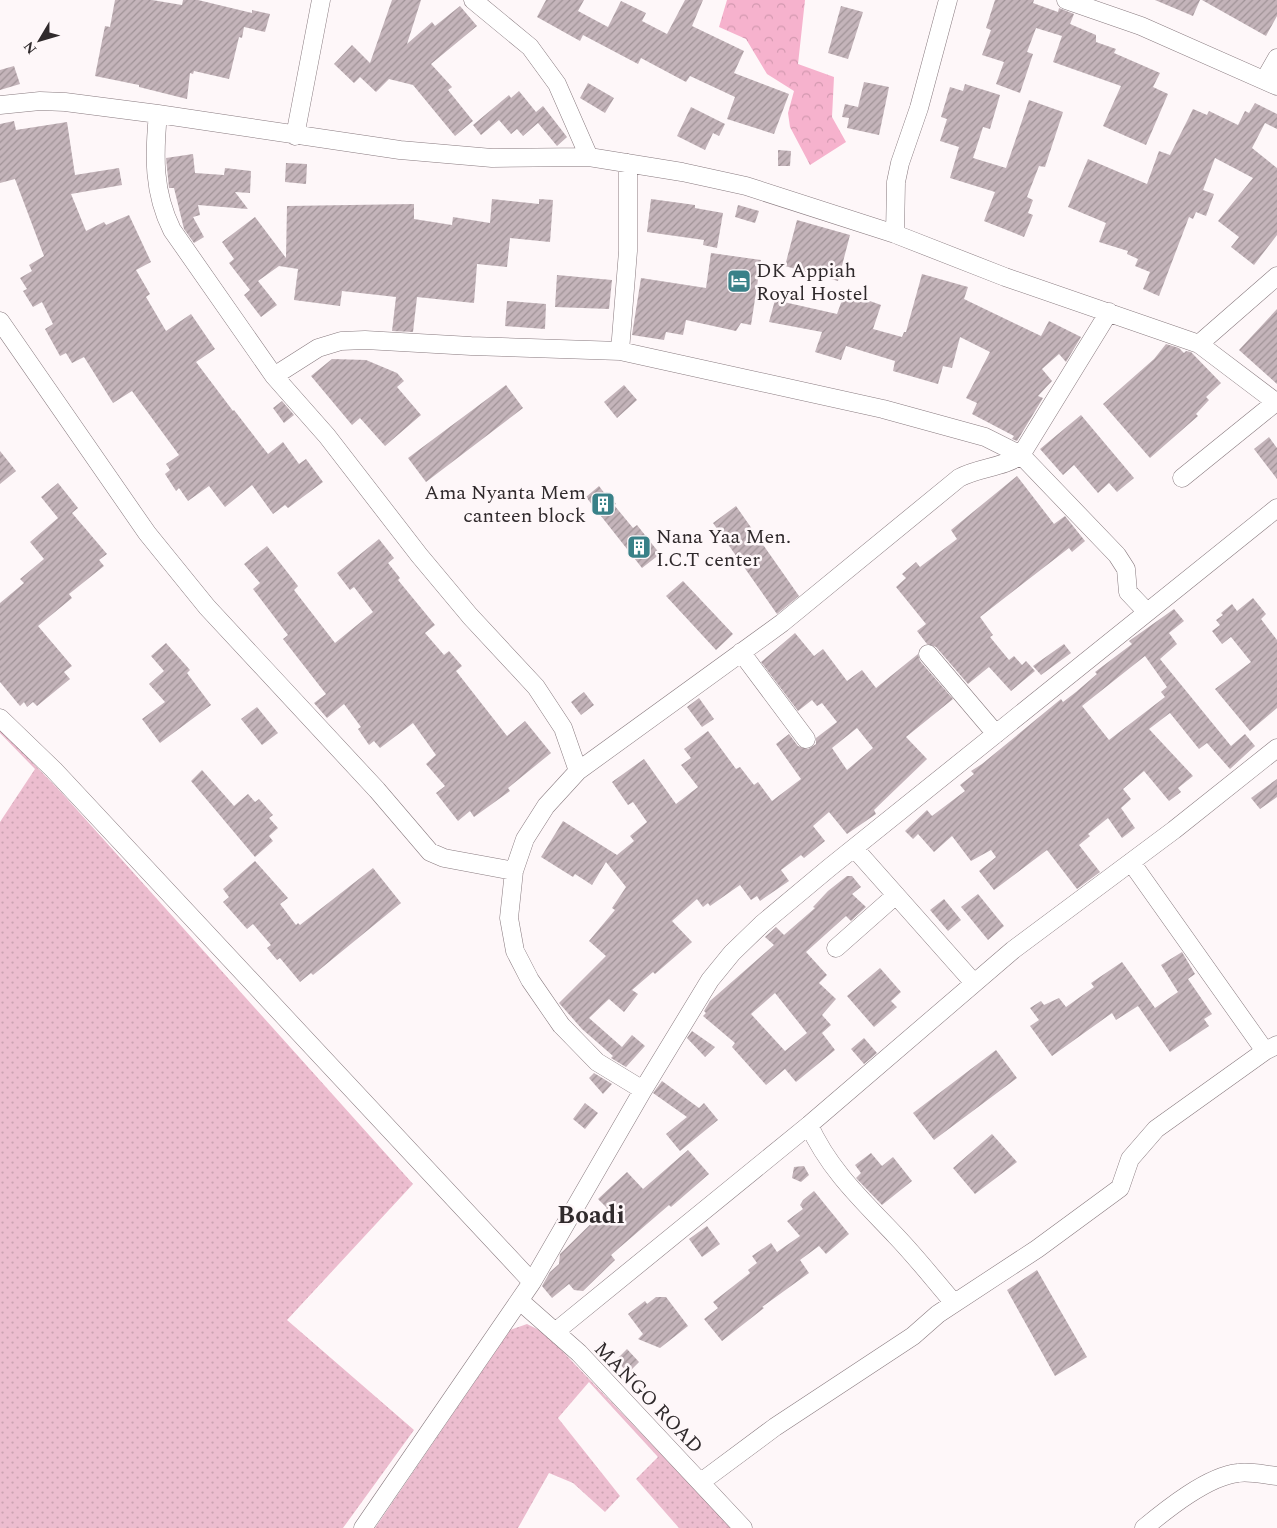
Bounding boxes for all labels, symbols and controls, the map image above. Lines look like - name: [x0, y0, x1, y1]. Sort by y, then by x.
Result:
- north arrow: [15, 15, 65, 65]
- text: N: [18, 37, 42, 59]
- place label: DK Appiah Royal Hostel: [756, 256, 868, 309]
- hotel icon: DK Appiah Royal Hostel: [726, 268, 752, 294]
- place label: Ama Nyanta Mem canteen block: [424, 478, 586, 531]
- building icon: Ama Nyanta Mem canteen block: [590, 491, 616, 517]
- place label: Nana Yaa Men. I.C.T center: [656, 522, 791, 575]
- building icon: Nana Yaa Men. I.C.T center: [626, 534, 652, 560]
- district label: Boadi: [557, 1197, 625, 1235]
- street label: MANGO ROAD: [587, 1335, 710, 1461]

